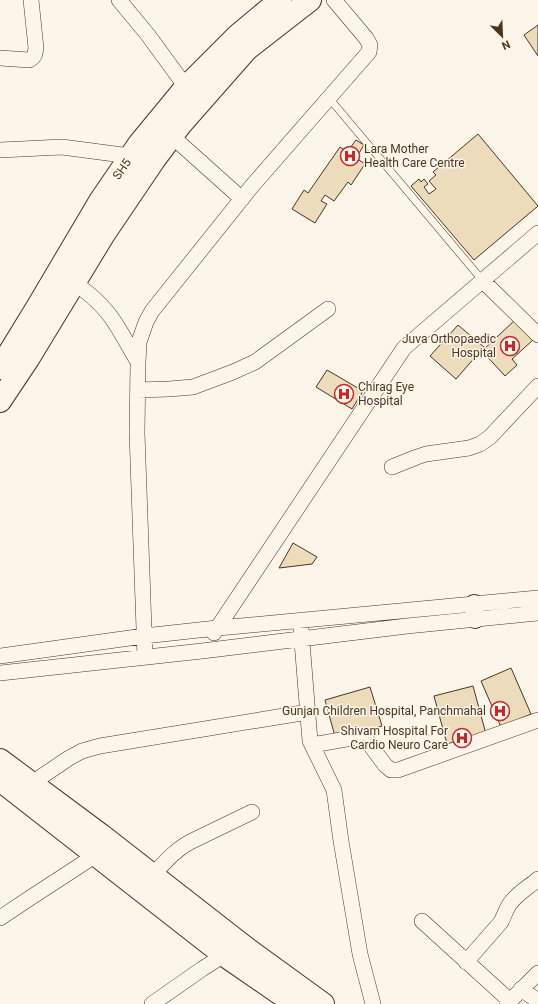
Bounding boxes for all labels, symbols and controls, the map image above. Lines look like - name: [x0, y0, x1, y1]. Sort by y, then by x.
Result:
- north arrow: [482, 16, 522, 56]
- text: N: [499, 37, 512, 52]
- place label: Lara Mother Health Care Centre: [364, 142, 465, 170]
- hospital icon: Lara Mother Health Care Centre: [339, 145, 361, 167]
- street label: SH5: [110, 156, 134, 182]
- place label: Juva Orthopaedic Hospital: [402, 332, 496, 360]
- hospital icon: Juva Orthopaedic Hospital: [499, 335, 521, 357]
- place label: Chirag Eye Hospital: [358, 380, 414, 408]
- hospital icon: Chirag Eye Hospital: [333, 383, 355, 405]
- hospital icon: Gunjan Children Hospital, Panchmahal: [489, 700, 511, 722]
- place label: Gunjan Children Hospital, Panchmahal: [282, 704, 486, 718]
- place label: Shivam Hospital For Cardio Neuro Care: [341, 724, 448, 752]
- hospital icon: Shivam Hospital For Cardio Neuro Care: [451, 727, 473, 749]

